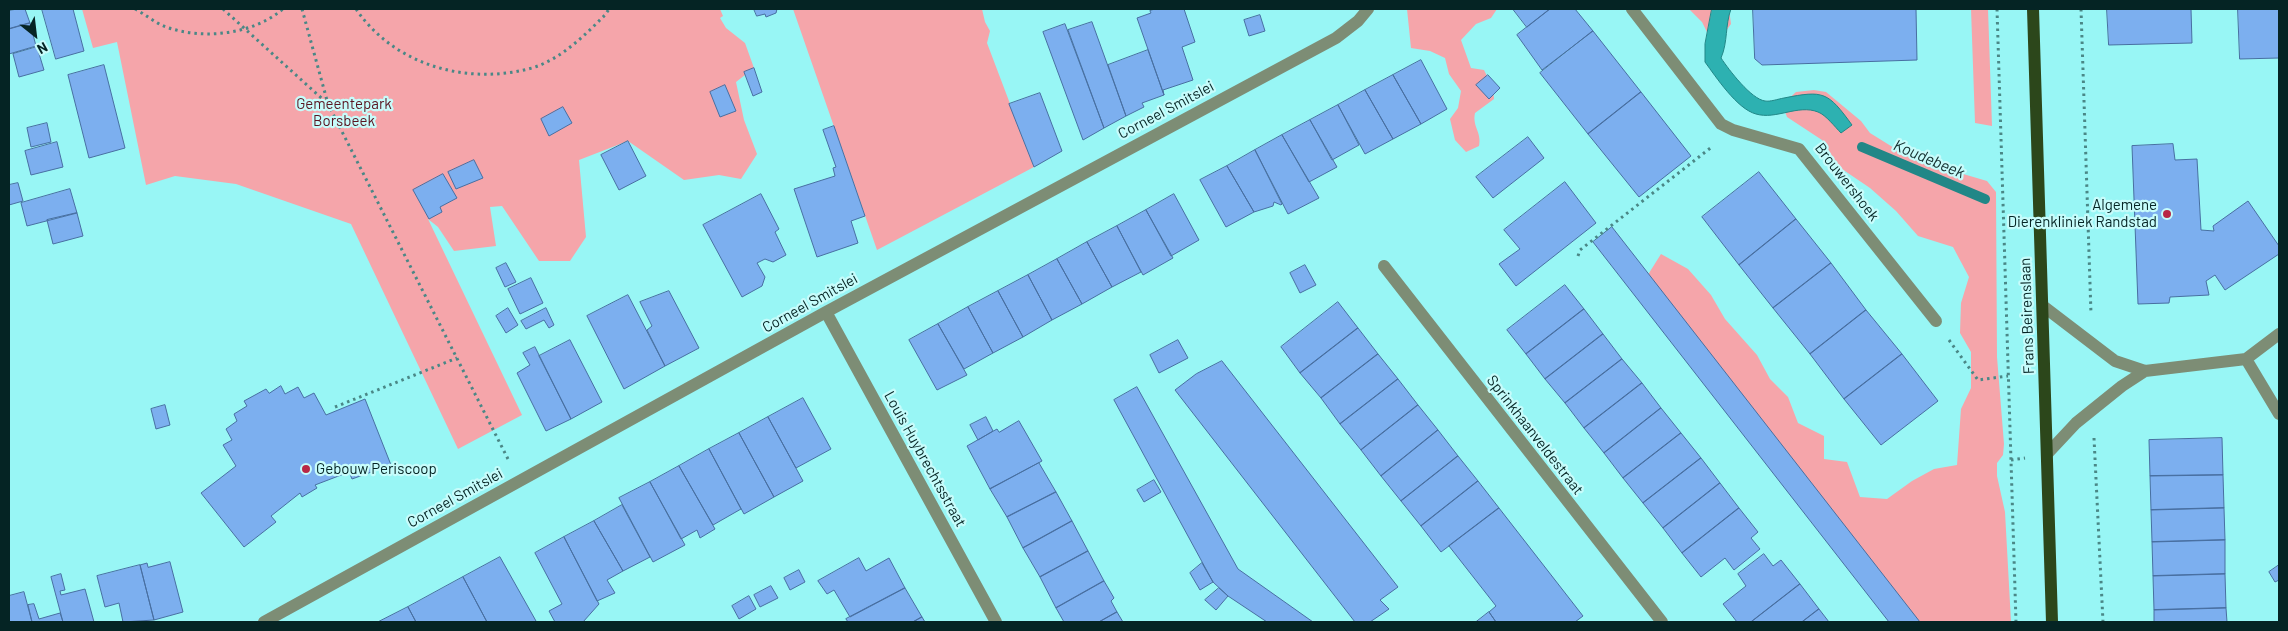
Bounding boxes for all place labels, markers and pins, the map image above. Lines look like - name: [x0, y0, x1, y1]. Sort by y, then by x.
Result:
- place label: Algemene Dierenkliniek Randstad: [2008, 196, 2157, 231]
- marker: Algemene Dierenkliniek Randstad: [2161, 208, 2173, 220]
- place label: Gebouw Periscoop: [316, 460, 437, 478]
- marker: Gebouw Periscoop: [300, 463, 312, 475]

